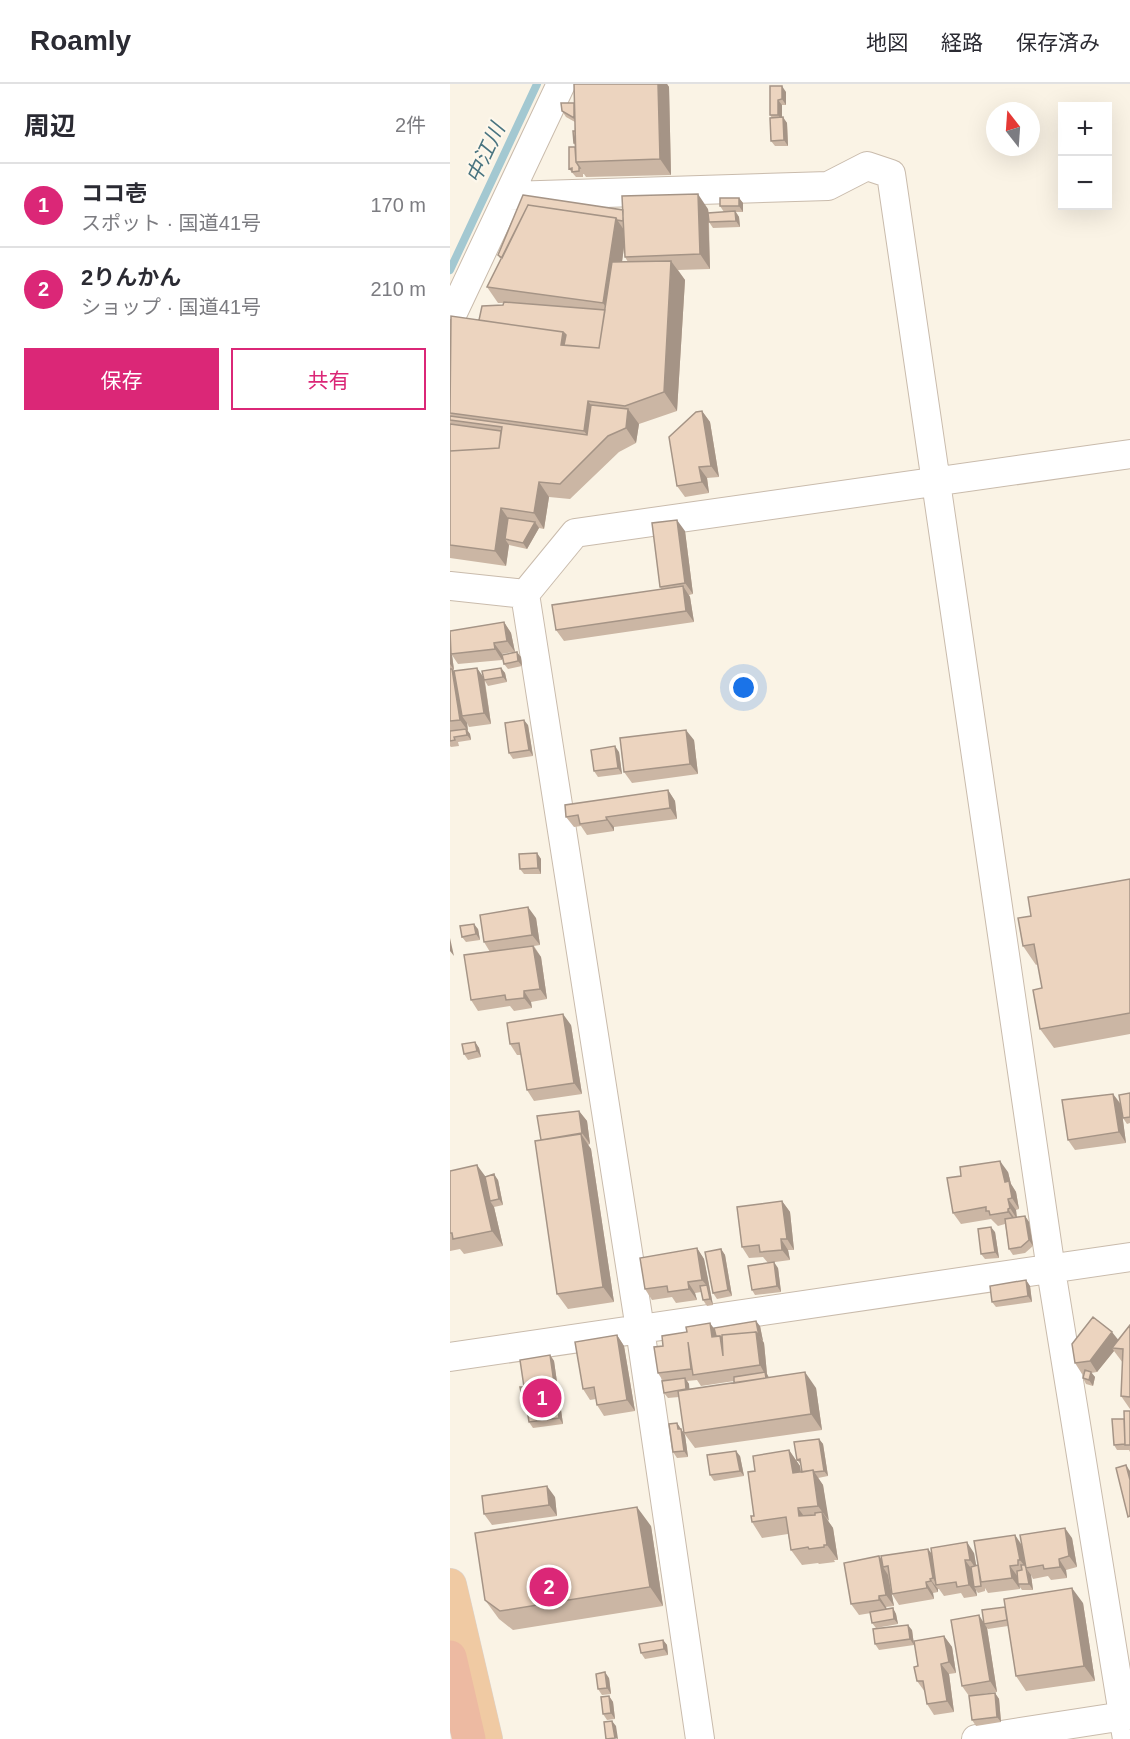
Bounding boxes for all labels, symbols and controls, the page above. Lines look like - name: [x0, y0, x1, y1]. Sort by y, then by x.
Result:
- text: Roamly: [30, 25, 131, 56]
- text: 地図: [866, 31, 908, 54]
- text: 経路: [941, 31, 983, 54]
- text: 保存済み: [1016, 31, 1100, 54]
- north arrow: [986, 102, 1040, 156]
- map controls: [1058, 102, 1112, 210]
- button: +: [1058, 102, 1112, 156]
- text: 周辺: [24, 111, 76, 141]
- text: 2件: [395, 114, 426, 136]
- water label: 中江川: [461, 118, 510, 186]
- button: −: [1058, 156, 1112, 210]
- text: ココ壱: [81, 181, 147, 206]
- text: 1: [38, 194, 49, 216]
- text: 170 m: [370, 194, 426, 216]
- text: スポット · 国道41号: [81, 212, 261, 234]
- text: 2りんかん: [81, 265, 181, 290]
- text: 2: [38, 278, 49, 300]
- text: 210 m: [370, 278, 426, 300]
- text: ショップ · 国道41号: [81, 296, 261, 318]
- button: 保存: [24, 348, 219, 410]
- button: 共有: [231, 348, 426, 410]
- your location: [729, 673, 758, 702]
- pin: 1: [522, 1376, 562, 1420]
- pin: 2: [530, 1564, 568, 1610]

